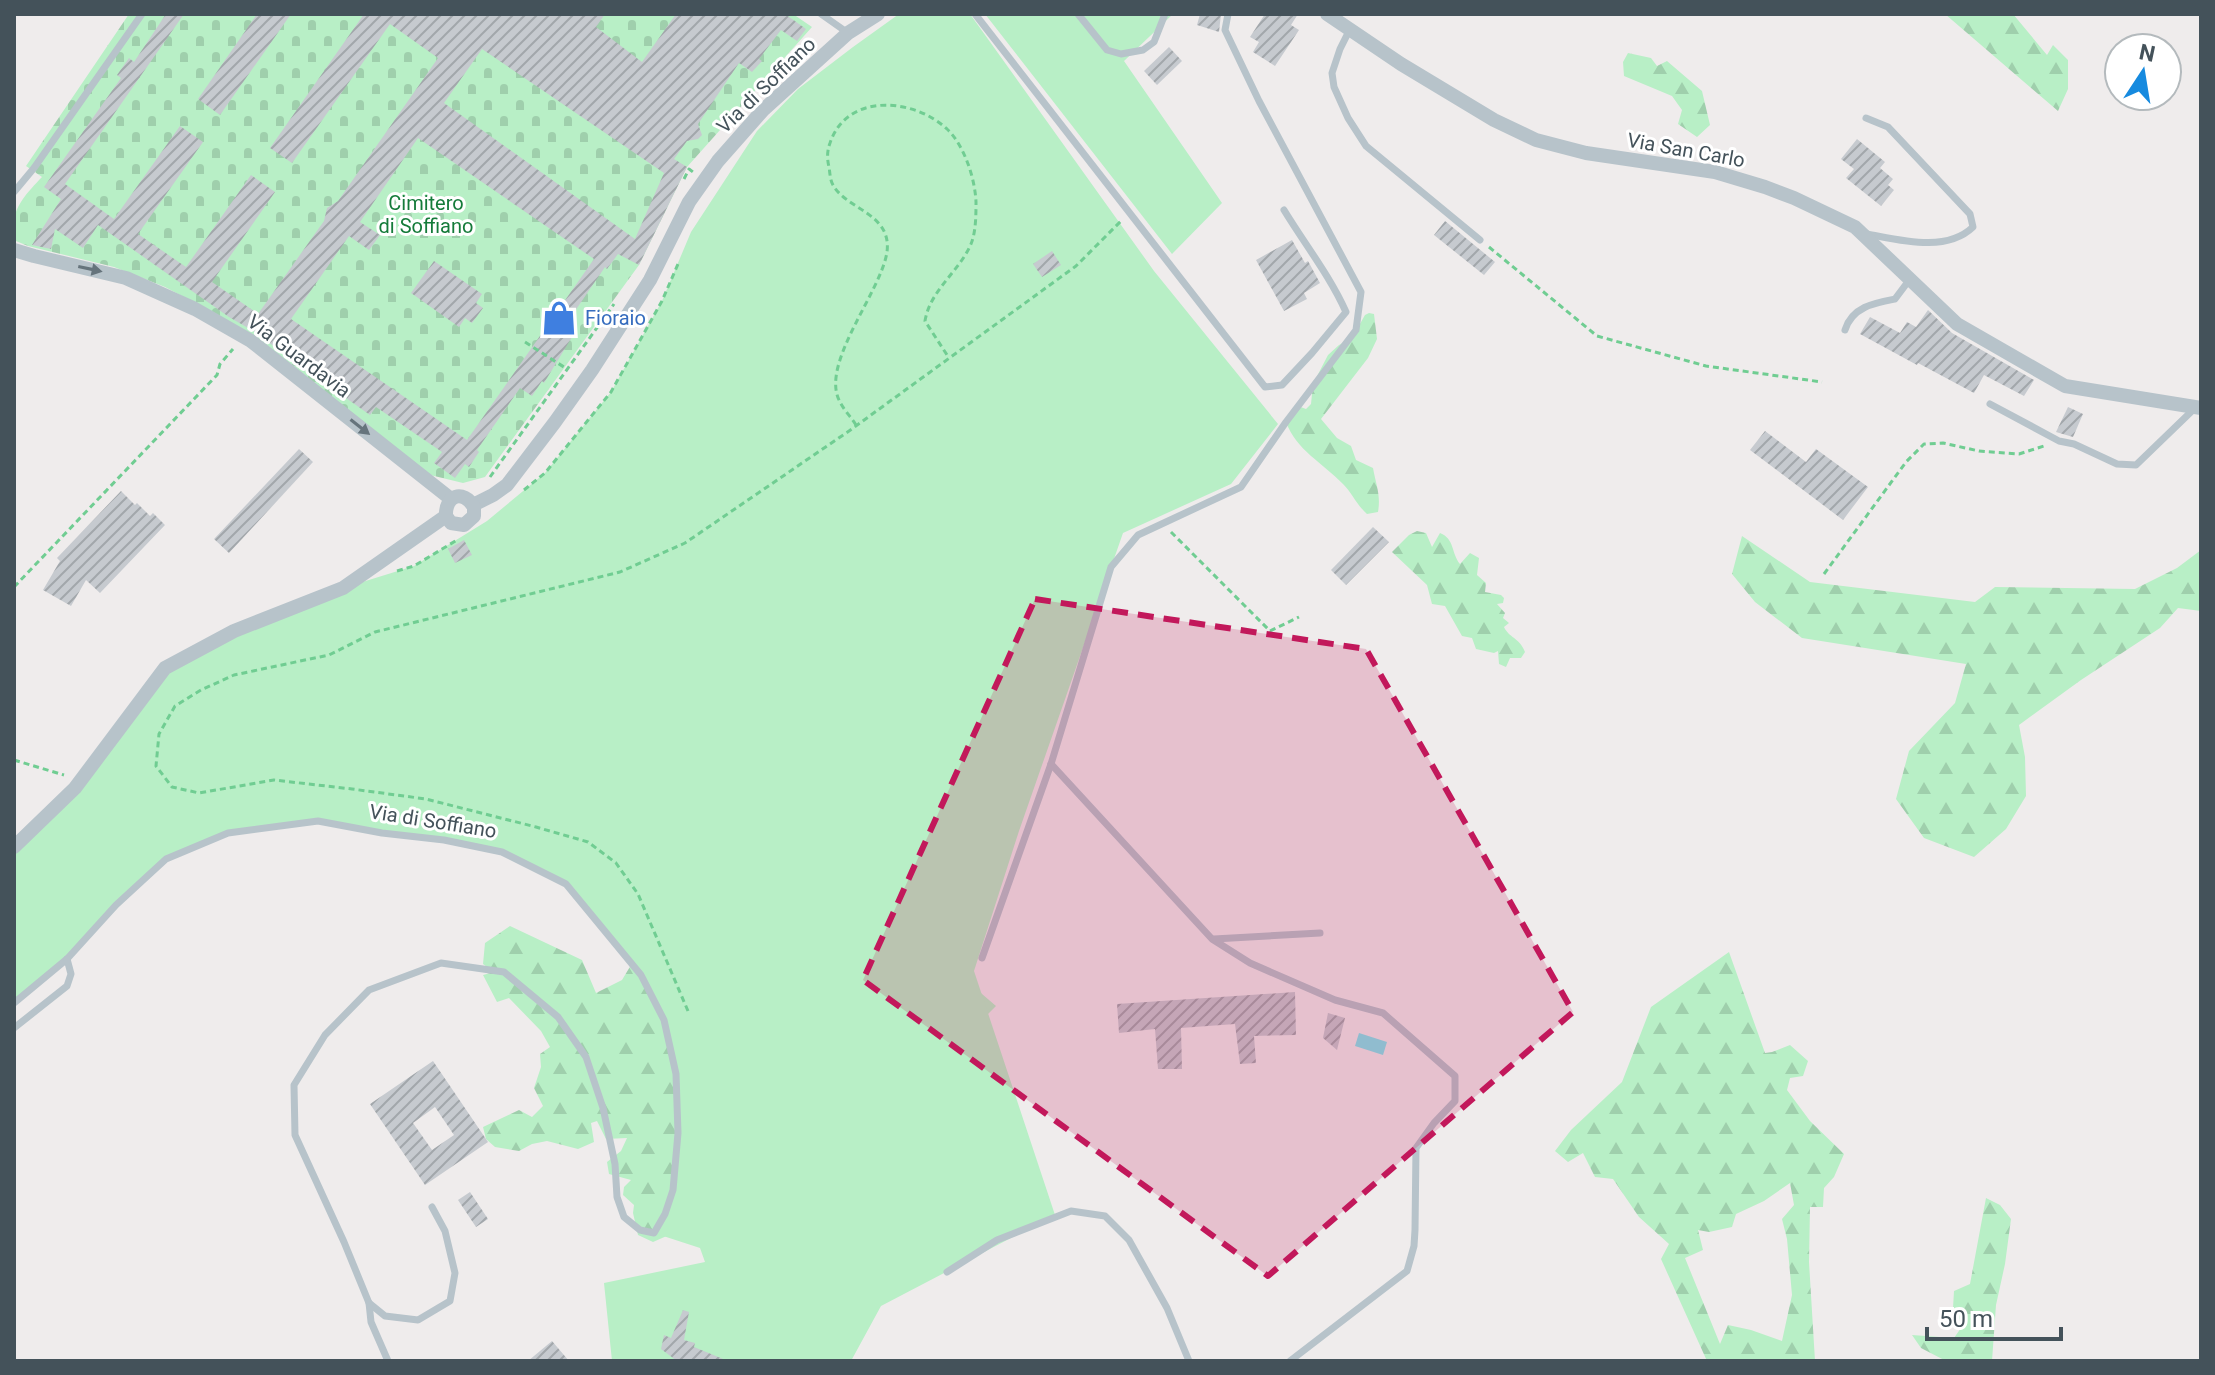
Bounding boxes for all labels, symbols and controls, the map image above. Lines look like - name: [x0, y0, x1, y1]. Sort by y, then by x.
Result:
- street label: Via di Soffiano: [712, 32, 820, 138]
- north arrow: [2103, 32, 2183, 112]
- text: N: [2137, 39, 2157, 67]
- street label: Via San Carlo: [1625, 128, 1747, 172]
- park label: Cimitero di Soffiano: [379, 191, 473, 238]
- one-way arrow: [77, 263, 102, 276]
- shop icon: Fioraio: [540, 299, 578, 337]
- place label: Fioraio: [585, 306, 646, 330]
- street label: Via Guardavia: [243, 309, 355, 403]
- one-way arrow: [350, 418, 370, 434]
- street label: Via di Soffiano: [368, 799, 498, 843]
- scale bar: [1927, 1291, 2061, 1341]
- text: 50 m: [1939, 1305, 1993, 1333]

